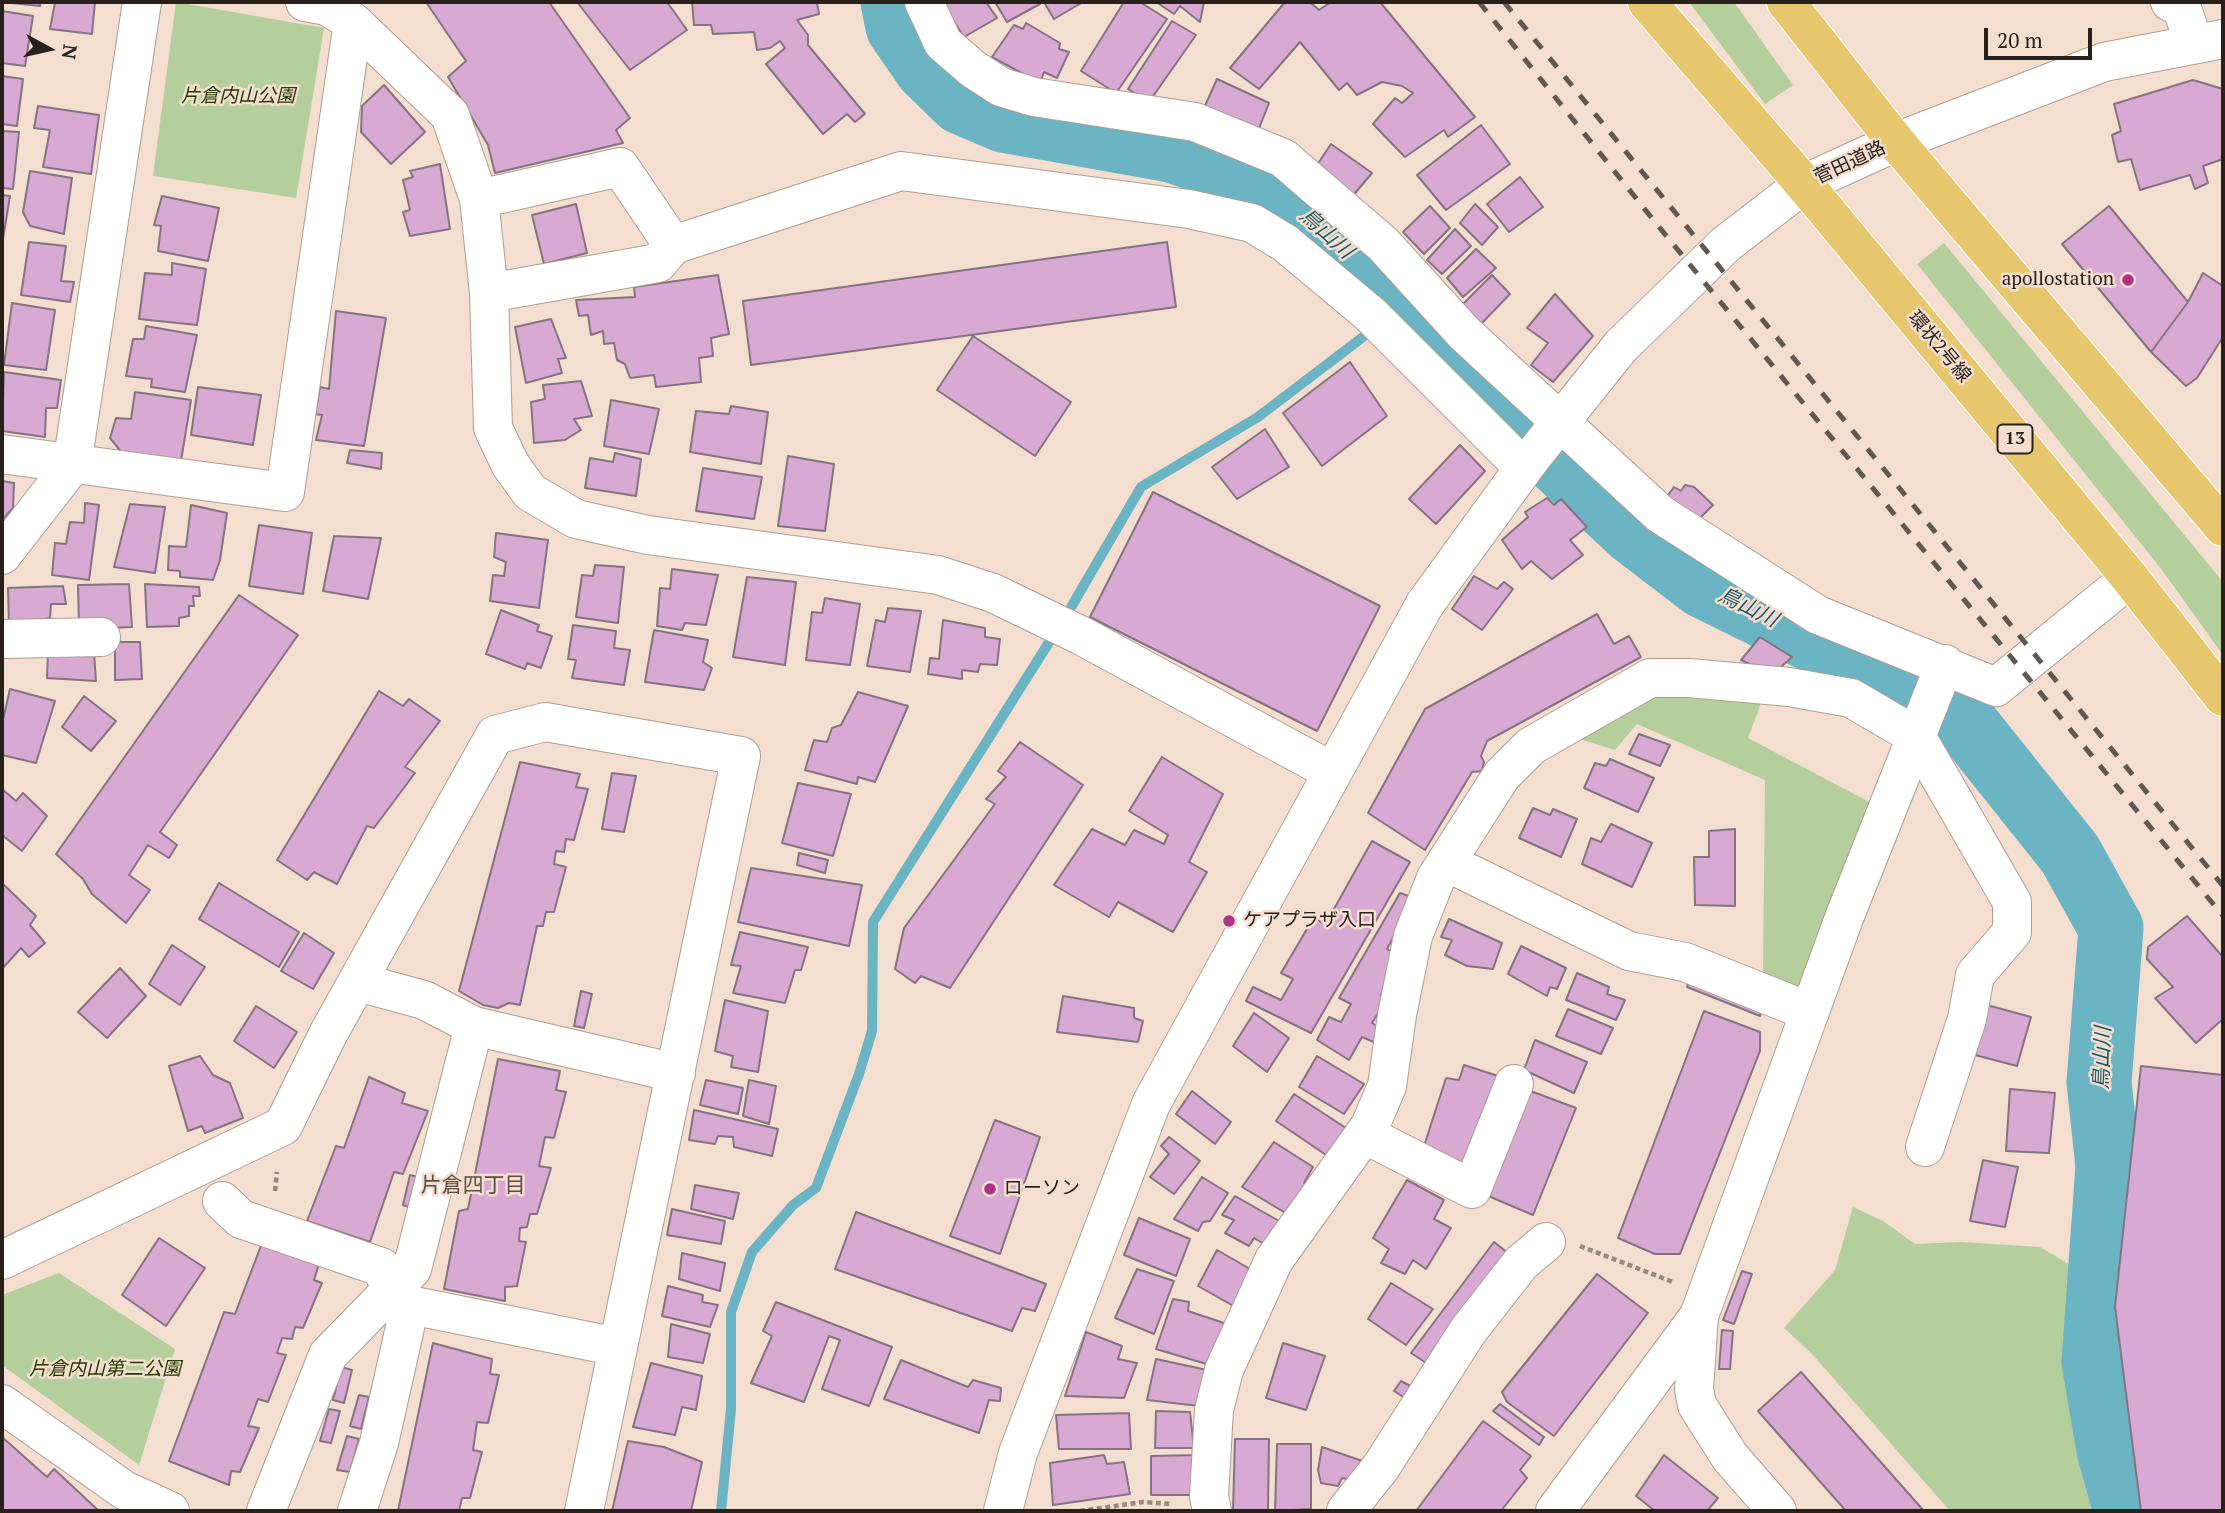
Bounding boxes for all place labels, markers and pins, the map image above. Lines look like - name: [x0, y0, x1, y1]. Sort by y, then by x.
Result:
- place label: apollostation: [2002, 269, 2114, 291]
- marker: apollostation: [2120, 272, 2136, 288]
- place label: ケアプラザ入口: [1243, 910, 1376, 932]
- marker: ケアプラザ入口: [1221, 913, 1237, 929]
- place label: ローソン: [1004, 1178, 1080, 1200]
- marker: ローソン: [982, 1181, 998, 1197]

